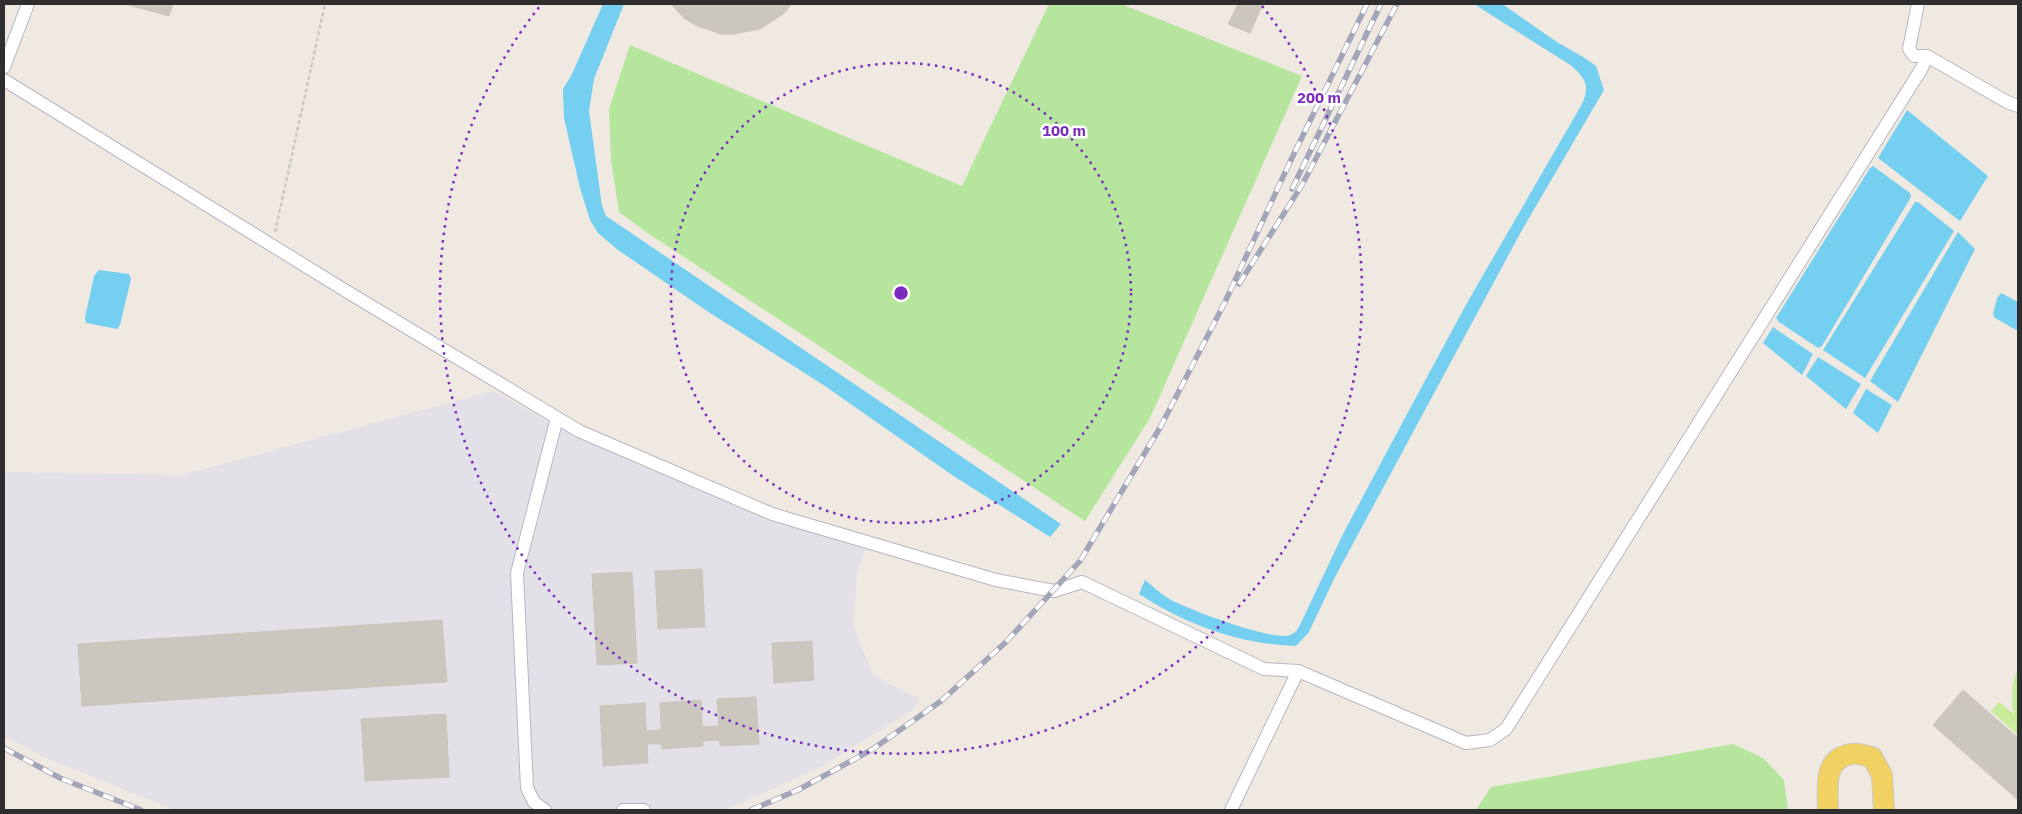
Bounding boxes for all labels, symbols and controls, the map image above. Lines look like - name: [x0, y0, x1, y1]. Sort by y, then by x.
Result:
- text: 200 m: [1297, 88, 1341, 107]
- text: 100 m: [1042, 121, 1086, 140]
- centre of rings: [892, 284, 910, 302]

